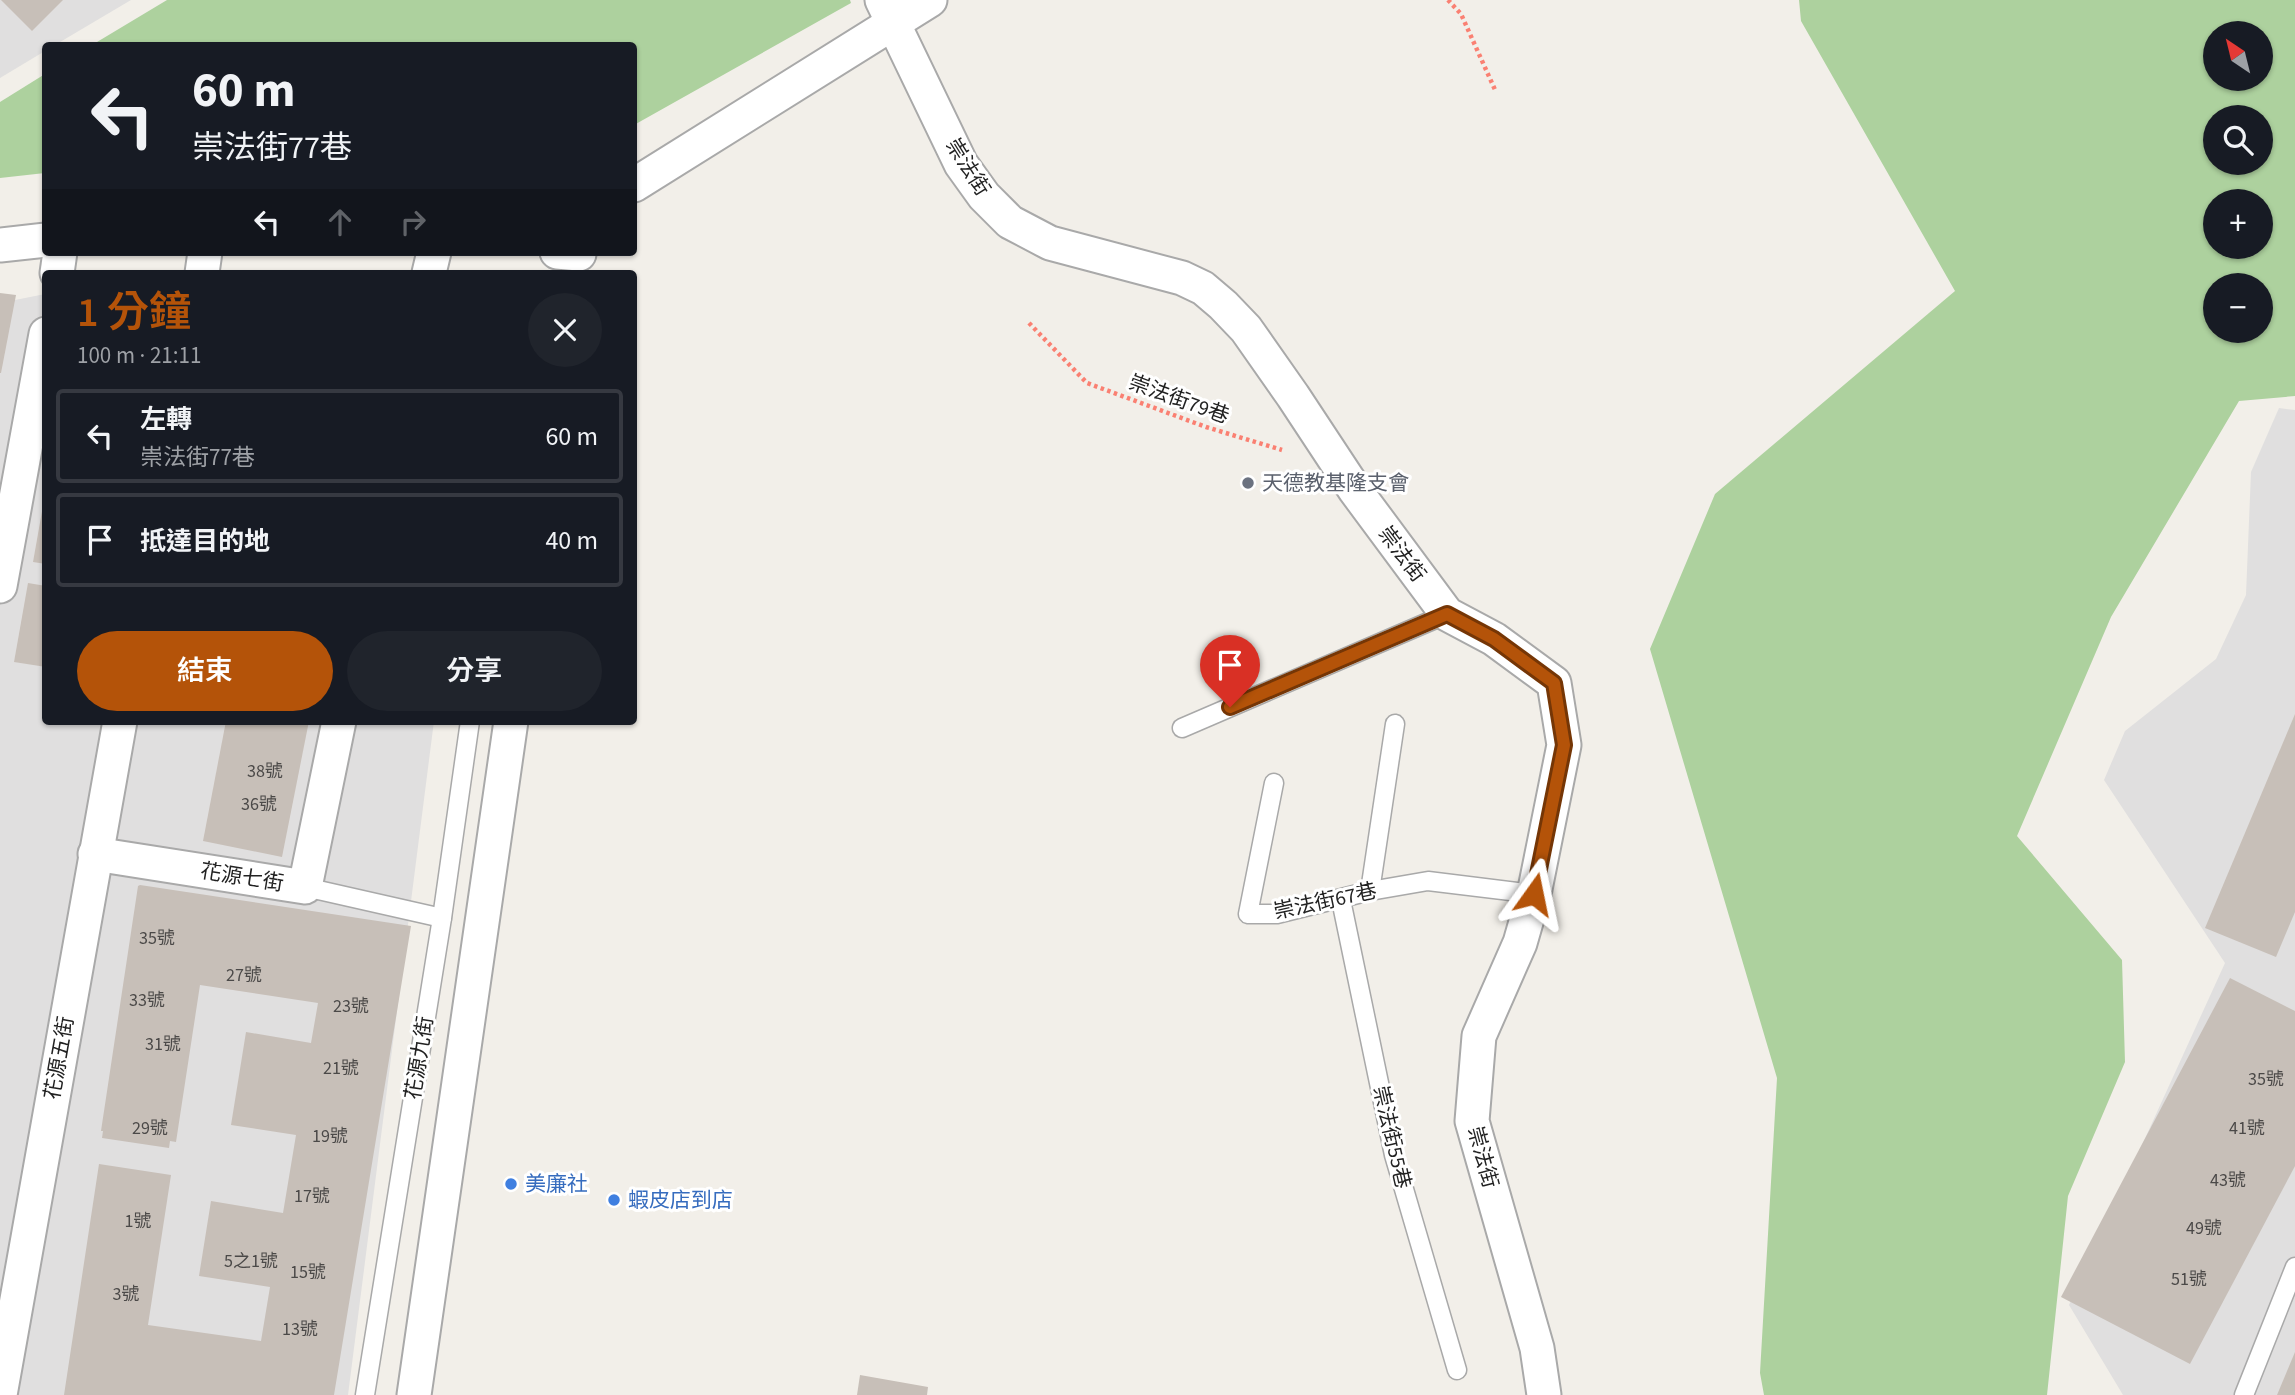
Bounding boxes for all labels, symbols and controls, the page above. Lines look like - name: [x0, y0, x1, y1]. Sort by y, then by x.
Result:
- north arrow: [2203, 21, 2273, 91]
- map controls: [2203, 21, 2273, 343]
- text: 60 m: [192, 56, 296, 126]
- icon: left: [77, 70, 168, 161]
- button: search: [2203, 105, 2273, 175]
- text: 崇法街77巷: [192, 125, 352, 171]
- street label: 崇法街: [939, 132, 997, 202]
- button: +: [2203, 189, 2273, 259]
- icon: left: [248, 203, 286, 241]
- icon: ahead: [321, 203, 359, 241]
- icon: right: [394, 203, 432, 241]
- button: −: [2203, 273, 2273, 343]
- text: 1 分鐘: [77, 283, 191, 343]
- button: close: [528, 293, 602, 367]
- text: 100 m · 21:11: [77, 339, 201, 372]
- street label: 崇法街79巷: [1125, 367, 1233, 431]
- text: 左轉: [140, 401, 192, 438]
- icon: left: [81, 417, 119, 455]
- text: 60 m: [545, 418, 598, 455]
- text: 崇法街77巷: [140, 441, 255, 474]
- place label: 天德教基隆支會: [1262, 468, 1409, 498]
- marker: 天德教基隆支會: [1240, 475, 1256, 491]
- street label: 崇法街: [1371, 520, 1433, 588]
- icon: arrive: [81, 521, 119, 559]
- text: 40 m: [545, 522, 598, 559]
- text: 抵達目的地: [140, 523, 270, 560]
- button: 結束: [77, 631, 333, 711]
- button: 分享: [347, 631, 602, 711]
- pin: [1200, 635, 1260, 707]
- icon: arrive: [1211, 646, 1249, 684]
- house number: 38號: [247, 759, 283, 784]
- house number: 36號: [241, 792, 277, 817]
- street label: 花源七街: [198, 856, 286, 898]
- position arrow: [1497, 857, 1571, 931]
- street label: 崇法街67巷: [1271, 875, 1379, 927]
- house number: 35號: [139, 926, 175, 951]
- house number: 27號: [226, 963, 262, 988]
- house number: 33號: [129, 988, 165, 1013]
- house number: 23號: [333, 994, 369, 1019]
- street label: 花源五街: [37, 1014, 81, 1102]
- street label: 花源九街: [398, 1014, 440, 1102]
- house number: 31號: [145, 1032, 181, 1057]
- house number: 21號: [323, 1056, 359, 1081]
- house number: 35號: [2248, 1067, 2284, 1092]
- street label: 崇法街55巷: [1366, 1083, 1418, 1191]
- house number: 29號: [132, 1116, 168, 1141]
- house number: 41號: [2229, 1116, 2265, 1141]
- street label: 崇法街: [1460, 1123, 1506, 1191]
- house number: 19號: [312, 1124, 348, 1149]
- house number: 43號: [2210, 1168, 2246, 1193]
- place label: 美廉社: [525, 1169, 588, 1199]
- marker: 美廉社: [503, 1176, 519, 1192]
- house number: 17號: [294, 1184, 330, 1209]
- place label: 蝦皮店到店: [628, 1185, 733, 1215]
- marker: 蝦皮店到店: [606, 1192, 622, 1208]
- house number: 1號: [125, 1209, 151, 1234]
- house number: 49號: [2186, 1216, 2222, 1241]
- house number: 5之1號: [224, 1249, 278, 1274]
- house number: 15號: [290, 1260, 326, 1285]
- house number: 51號: [2171, 1267, 2207, 1292]
- house number: 3號: [113, 1282, 139, 1307]
- house number: 13號: [282, 1317, 318, 1342]

